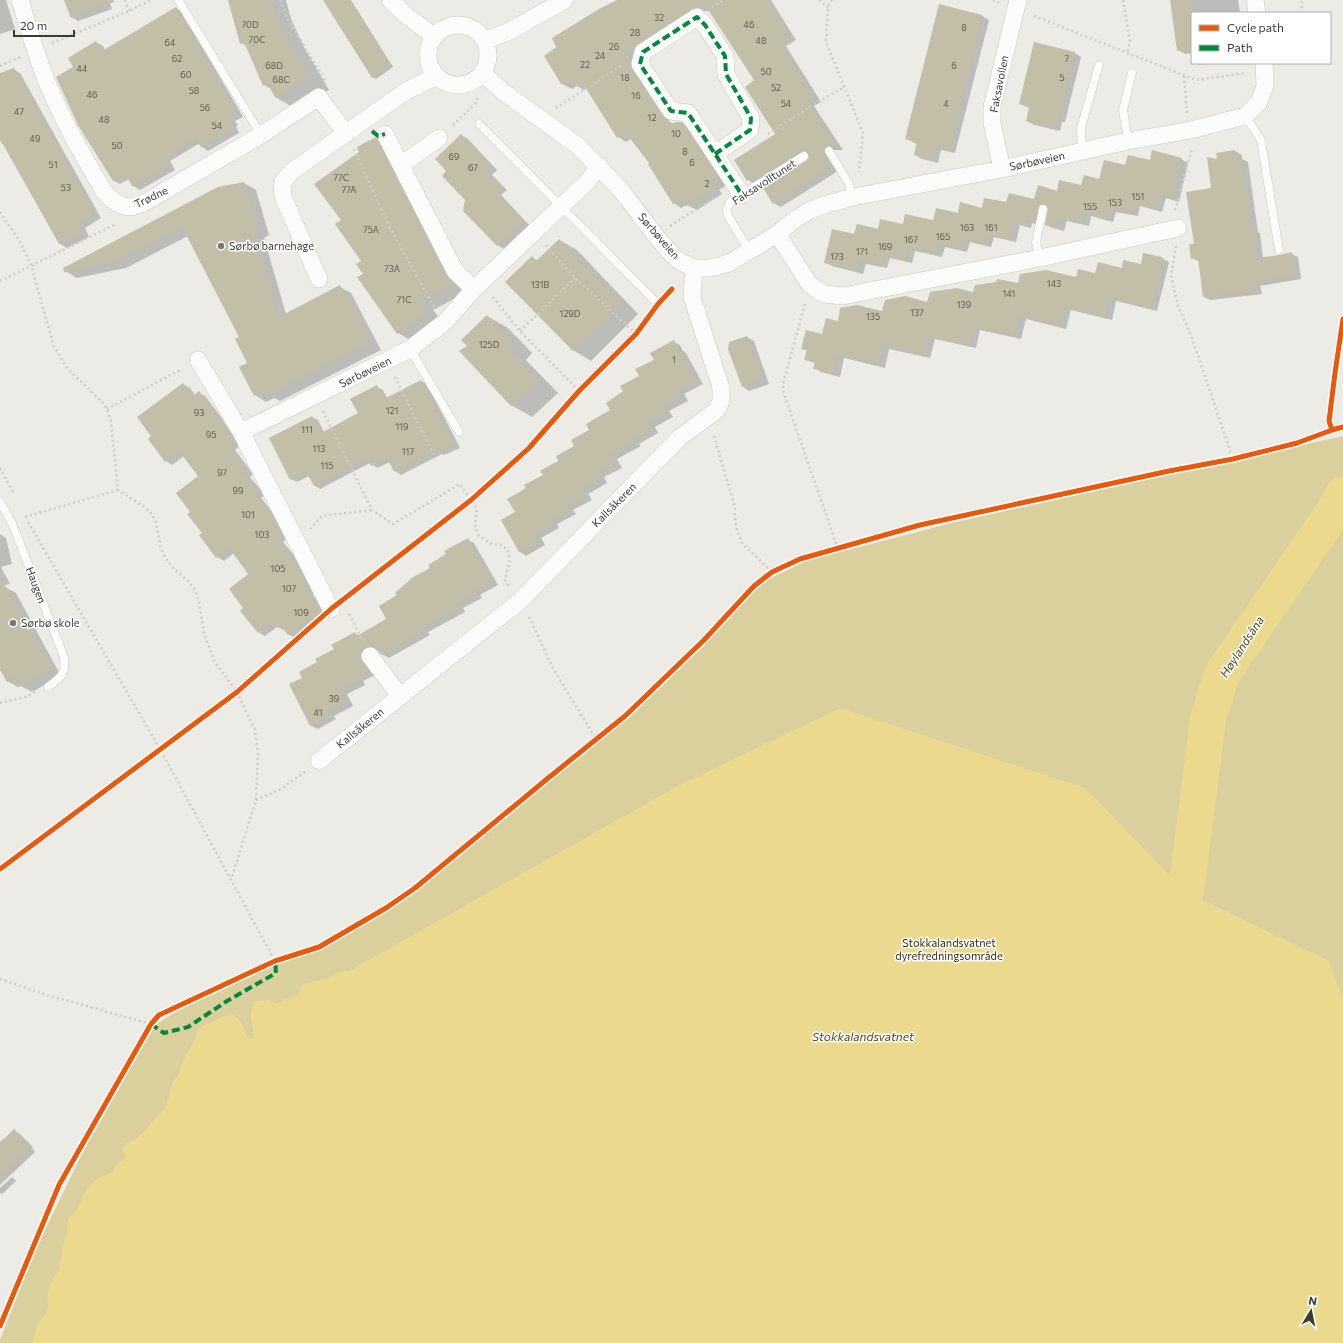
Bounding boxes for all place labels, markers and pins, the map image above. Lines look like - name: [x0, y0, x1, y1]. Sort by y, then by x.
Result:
- place label: Sørbø barnehage: [229, 239, 314, 252]
- marker: Sørbø barnehage: [216, 241, 226, 251]
- place label: Sørbø skole: [21, 616, 80, 629]
- marker: Sørbø skole: [8, 618, 18, 628]

